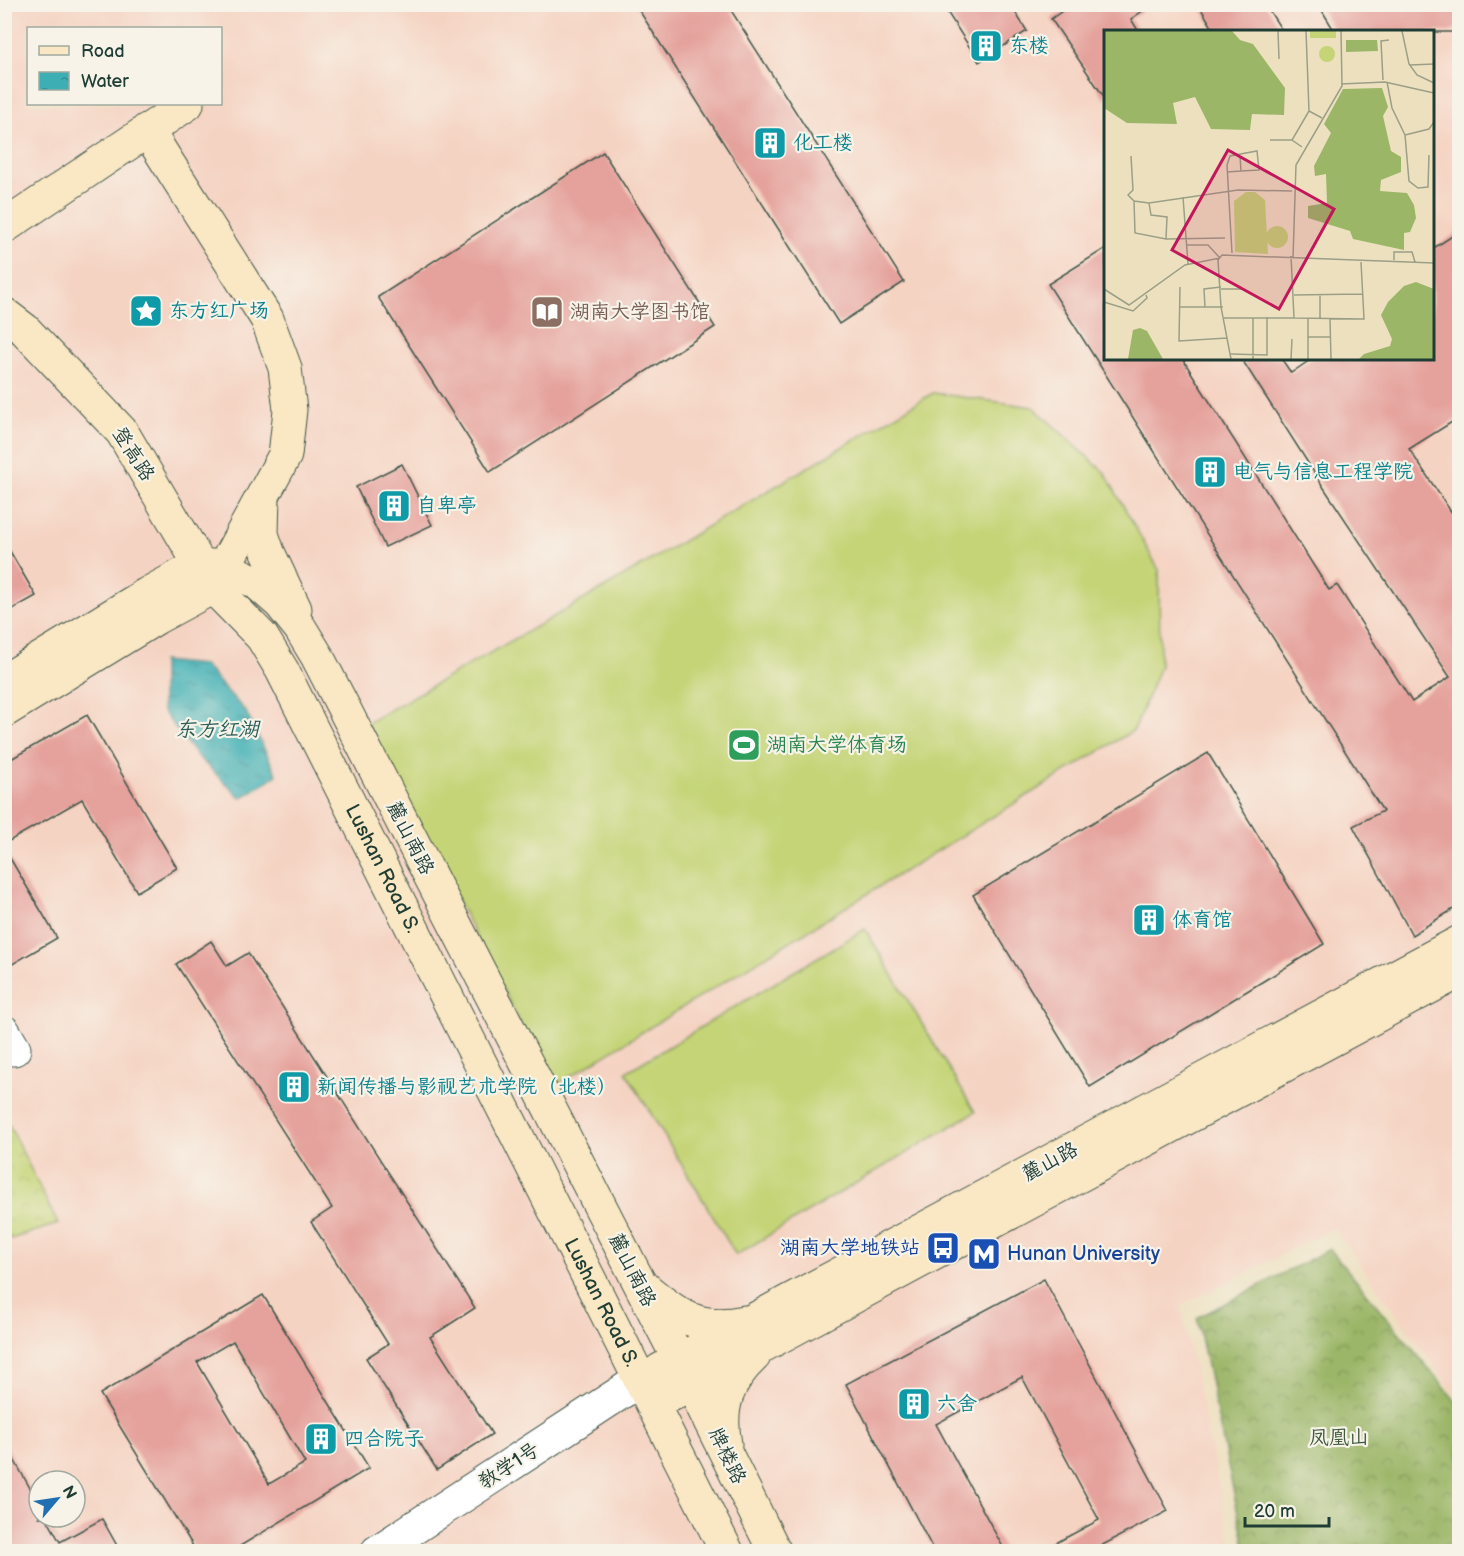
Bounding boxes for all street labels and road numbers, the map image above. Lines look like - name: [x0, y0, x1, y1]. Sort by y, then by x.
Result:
- street label: 登高路: [107, 422, 160, 487]
- street label: 麓山南路: [381, 797, 439, 880]
- street label: Lushan Road S.: [340, 800, 425, 937]
- street label: 麓山路: [1018, 1137, 1083, 1187]
- street label: 麓山南路: [603, 1229, 661, 1312]
- street label: Lushan Road S.: [559, 1234, 644, 1371]
- street label: 牌楼路: [703, 1424, 751, 1489]
- street label: 教学1号: [474, 1437, 544, 1495]

